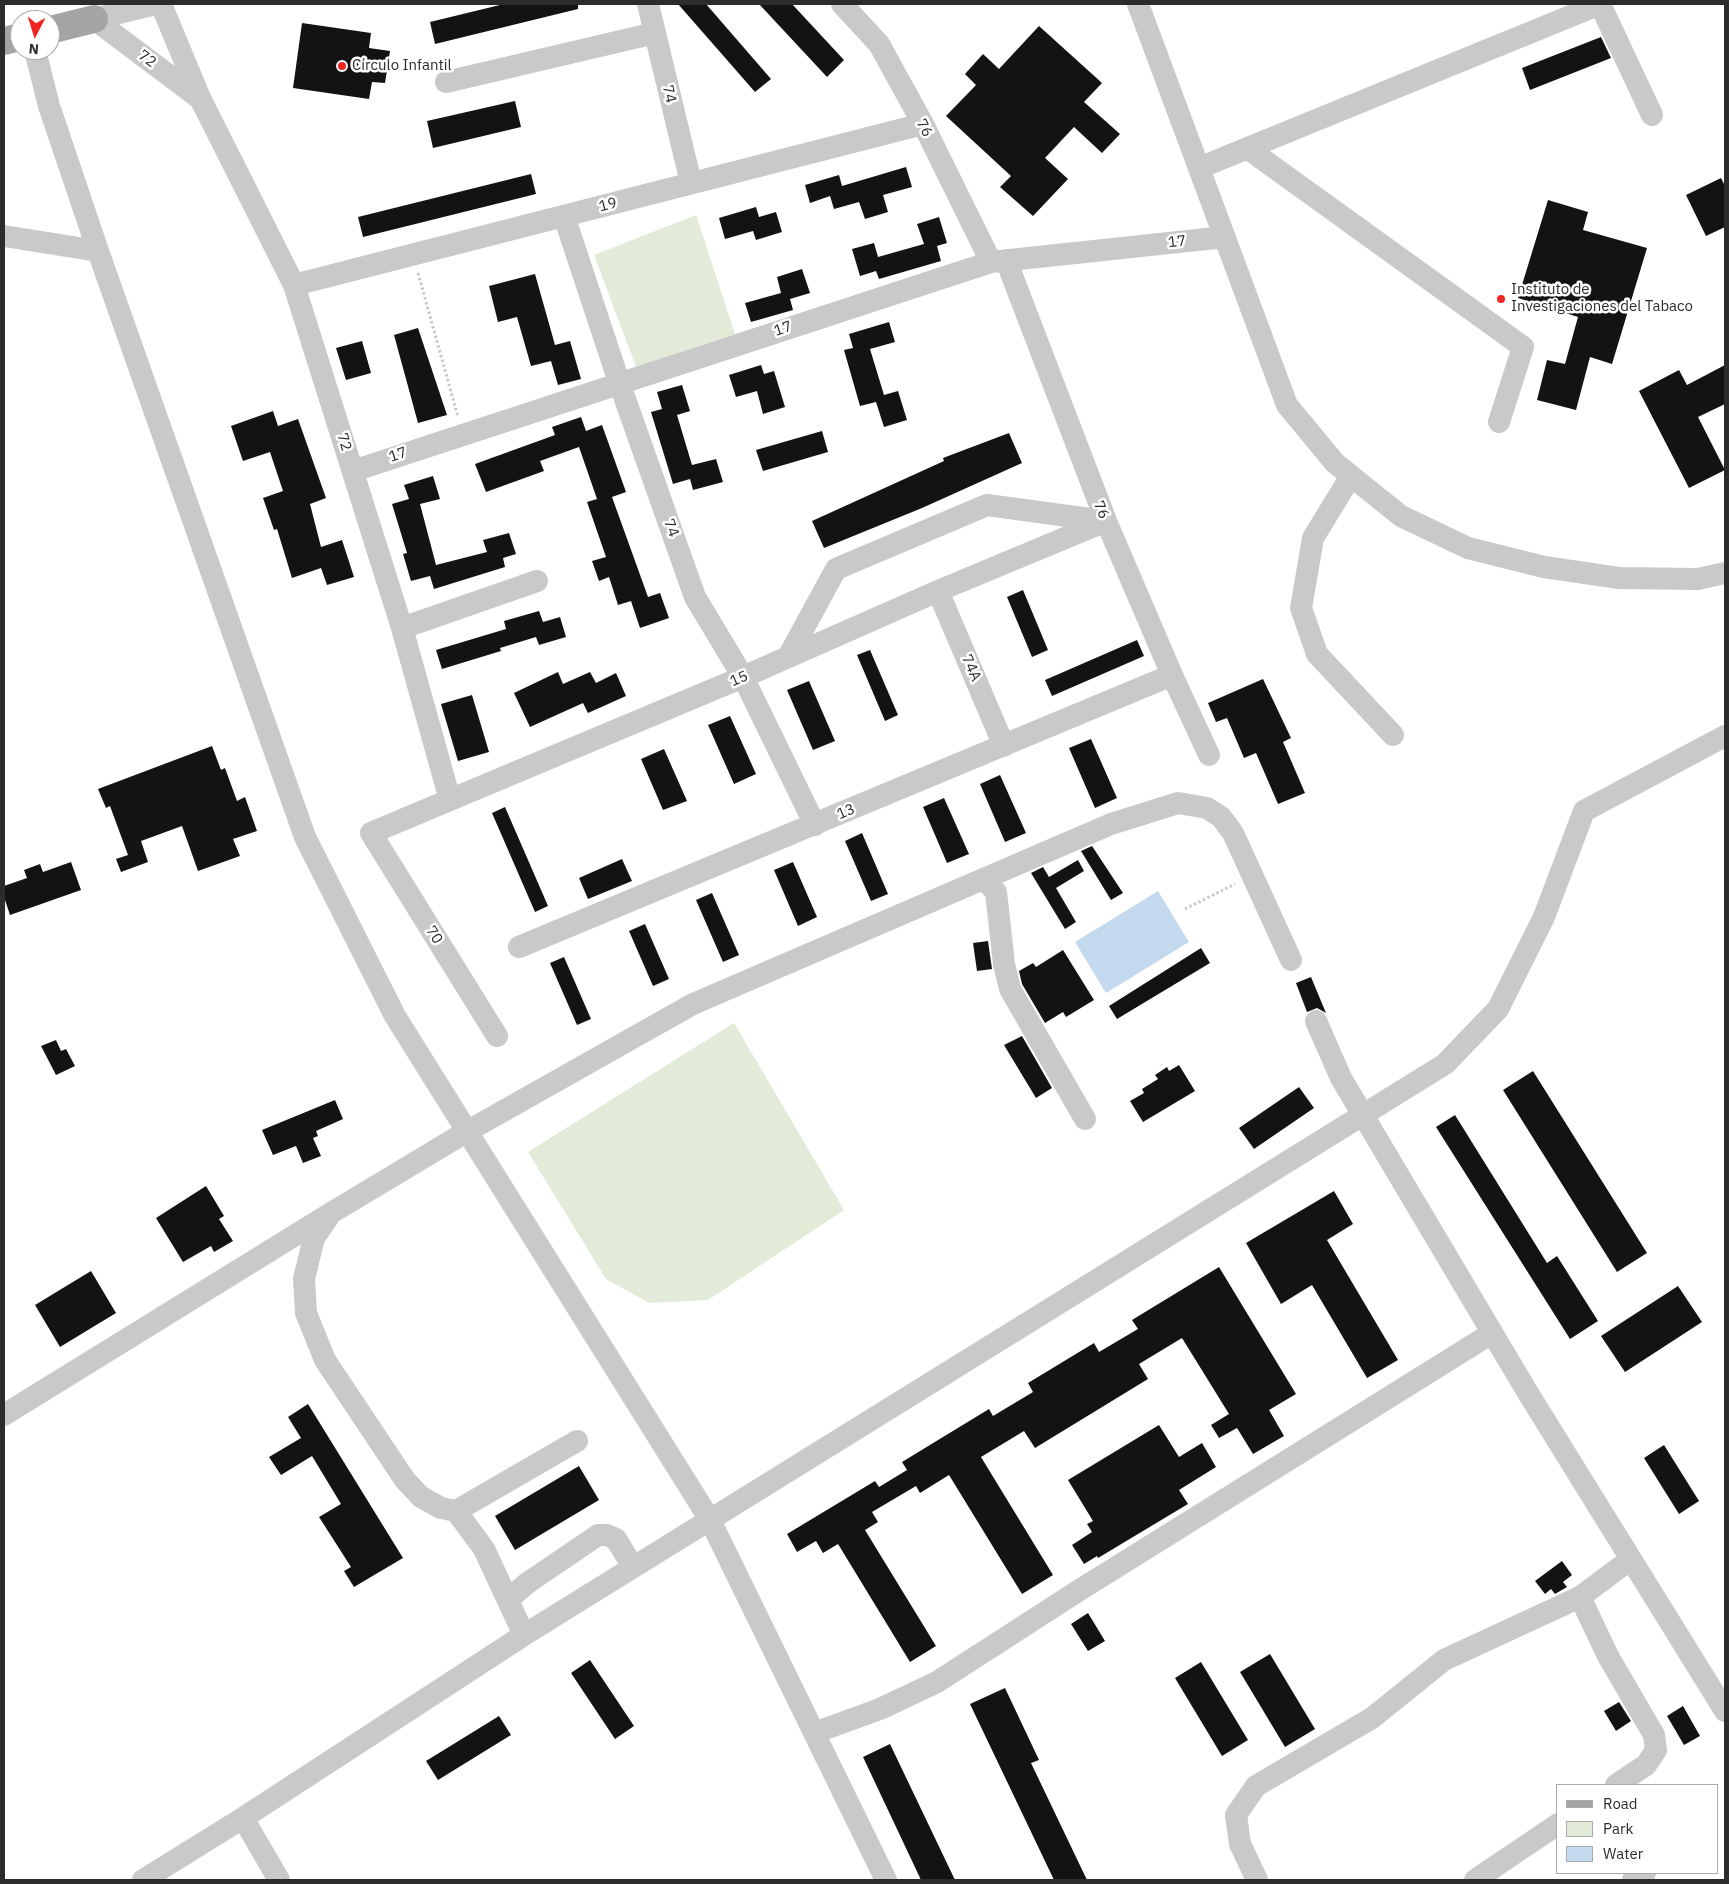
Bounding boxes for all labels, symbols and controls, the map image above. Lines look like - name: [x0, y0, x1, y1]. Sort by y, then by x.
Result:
- north arrow: [10, 10, 60, 60]
- text: N: [28, 40, 40, 58]
- street label: 72: [134, 46, 160, 72]
- place label: Círculo Infantil: [352, 57, 452, 75]
- marker: Círculo Infantil: [336, 60, 348, 72]
- street label: 74: [658, 83, 680, 105]
- street label: 76: [912, 116, 936, 140]
- street label: 19: [597, 194, 619, 216]
- street label: 17: [1167, 232, 1187, 252]
- place label: Instituto de Investigaciones del Tabaco: [1511, 281, 1693, 316]
- marker: Instituto de Investigaciones del Tabaco: [1495, 293, 1507, 305]
- street label: 17: [772, 318, 794, 340]
- street label: 72: [333, 431, 355, 453]
- street label: 17: [387, 444, 409, 466]
- street label: 76: [1089, 498, 1113, 522]
- street label: 74: [659, 516, 683, 540]
- street label: 74A: [957, 652, 985, 684]
- street label: 15: [727, 667, 751, 691]
- street label: 13: [834, 800, 858, 824]
- street label: 70: [422, 923, 446, 947]
- legend: [1556, 1784, 1719, 1874]
- text: Road: [1603, 1794, 1638, 1813]
- text: Park: [1603, 1819, 1633, 1838]
- text: Water: [1603, 1844, 1643, 1863]

